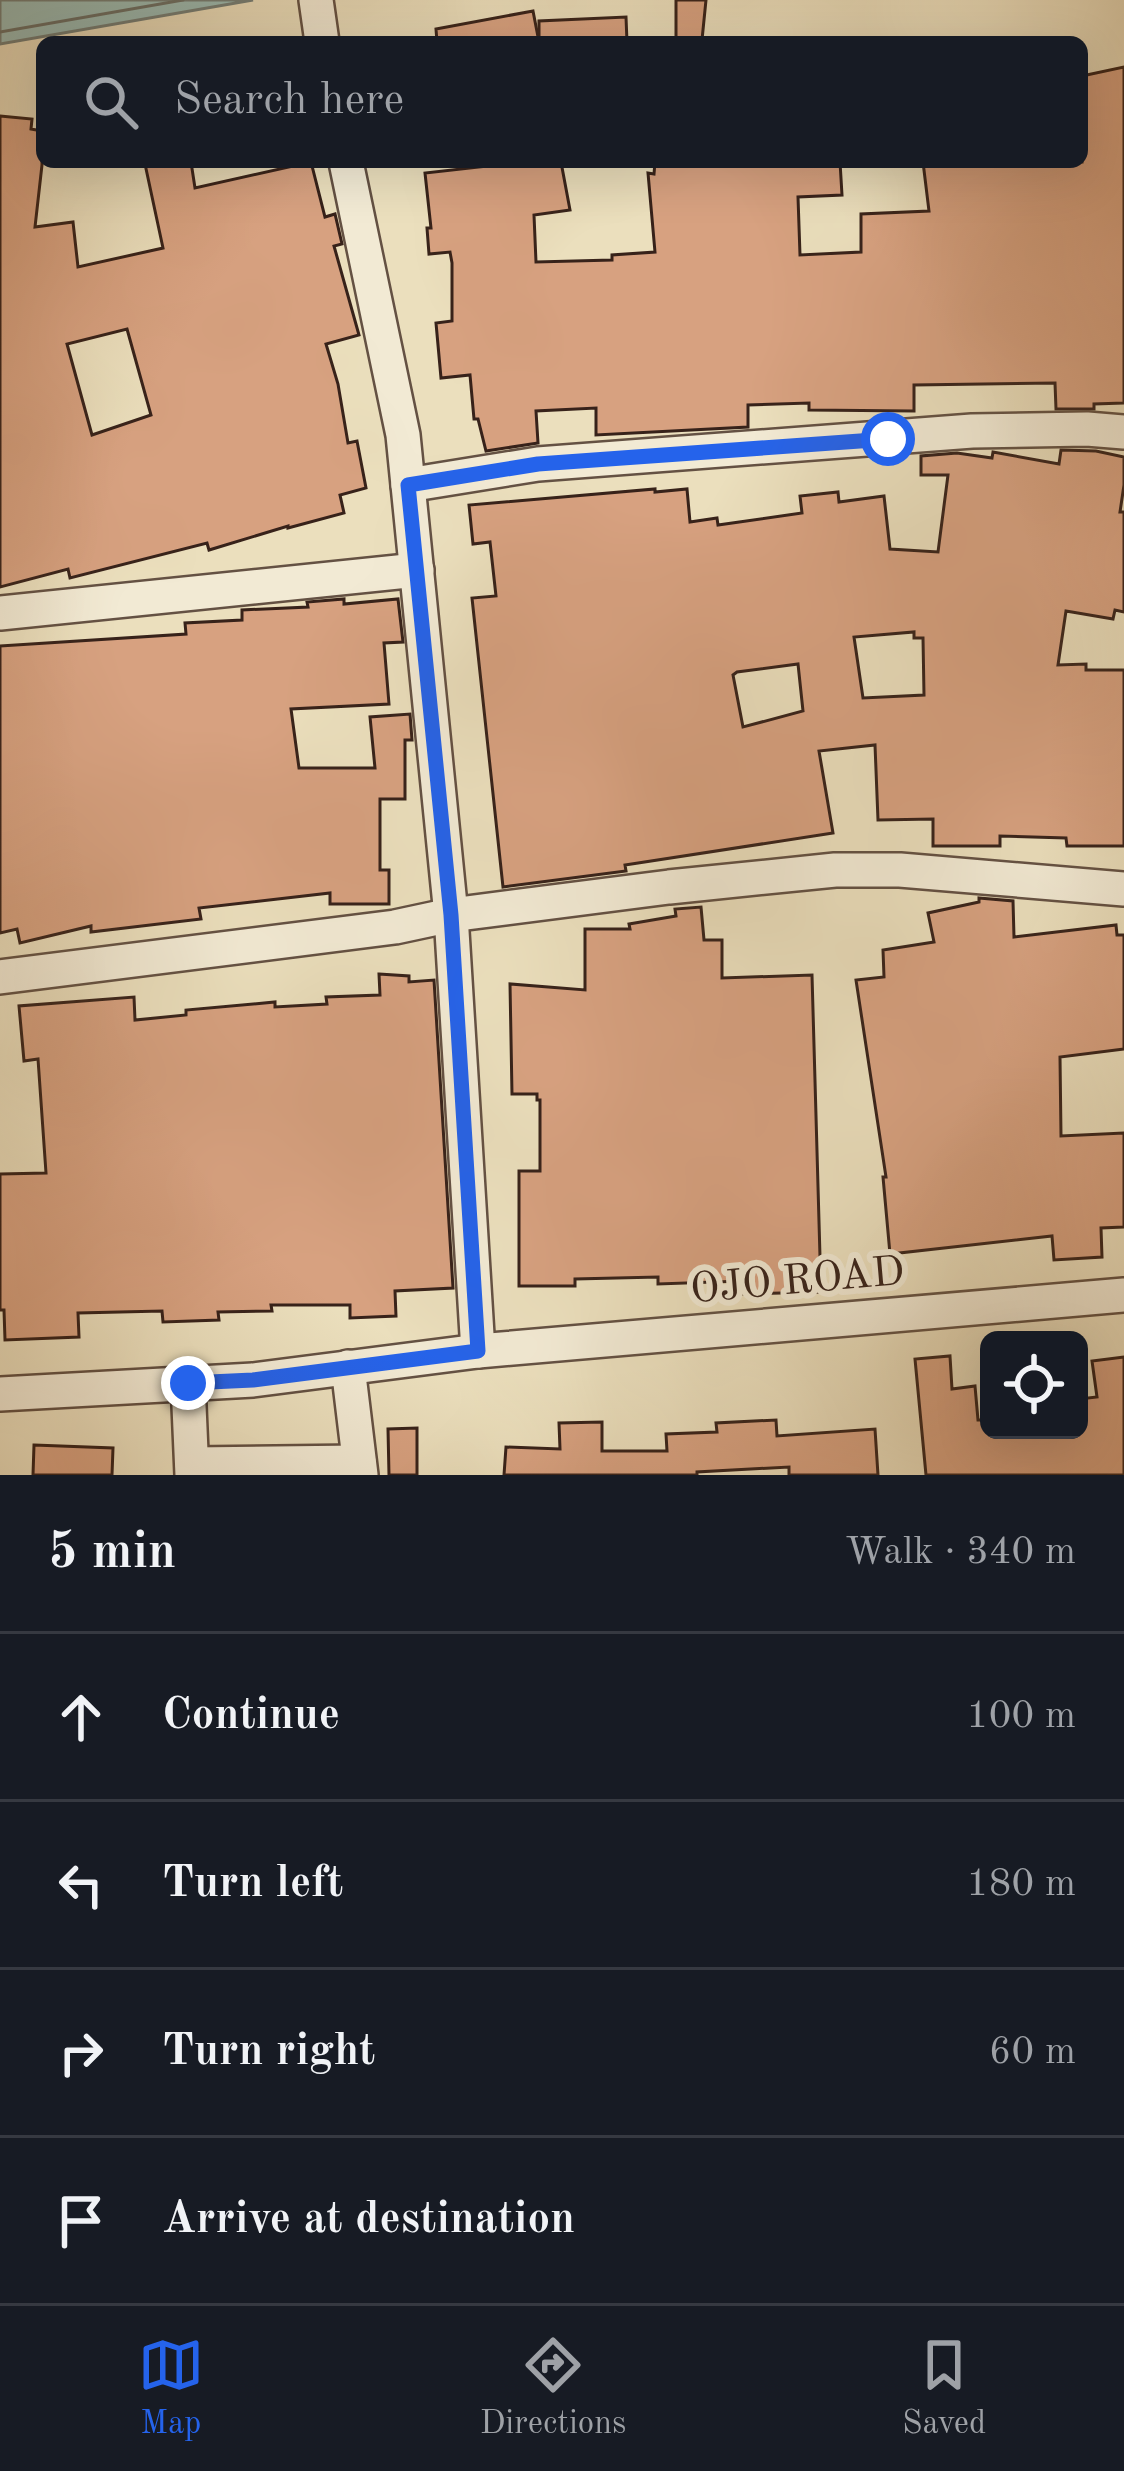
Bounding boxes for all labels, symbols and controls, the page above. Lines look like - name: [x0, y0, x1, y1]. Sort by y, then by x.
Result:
- search box: [36, 36, 1088, 168]
- icon: search: [78, 69, 144, 135]
- text: Search here: [174, 79, 404, 124]
- route start: [861, 412, 915, 466]
- street label: OJO ROAD: [688, 1252, 906, 1312]
- map controls: [980, 1331, 1088, 1439]
- button: locate: [980, 1331, 1088, 1439]
- route end: [161, 1356, 215, 1410]
- text: 5 min: [48, 1528, 176, 1579]
- text: Walk · 340 m: [845, 1533, 1076, 1572]
- icon: ahead: [48, 1684, 114, 1750]
- text: Continue: [162, 1694, 340, 1739]
- text: 100 m: [966, 1697, 1076, 1736]
- icon: left: [48, 1852, 114, 1918]
- text: Turn left: [162, 1862, 343, 1907]
- text: 180 m: [966, 1865, 1076, 1904]
- icon: right: [48, 2020, 114, 2086]
- text: Turn right: [162, 2030, 375, 2075]
- text: 60 m: [989, 2033, 1076, 2072]
- icon: arrive: [48, 2188, 114, 2254]
- text: Arrive at destination: [162, 2198, 575, 2243]
- tab: Map: [138, 2332, 204, 2445]
- tab: Directions: [480, 2332, 626, 2445]
- tab: Saved: [902, 2332, 986, 2445]

